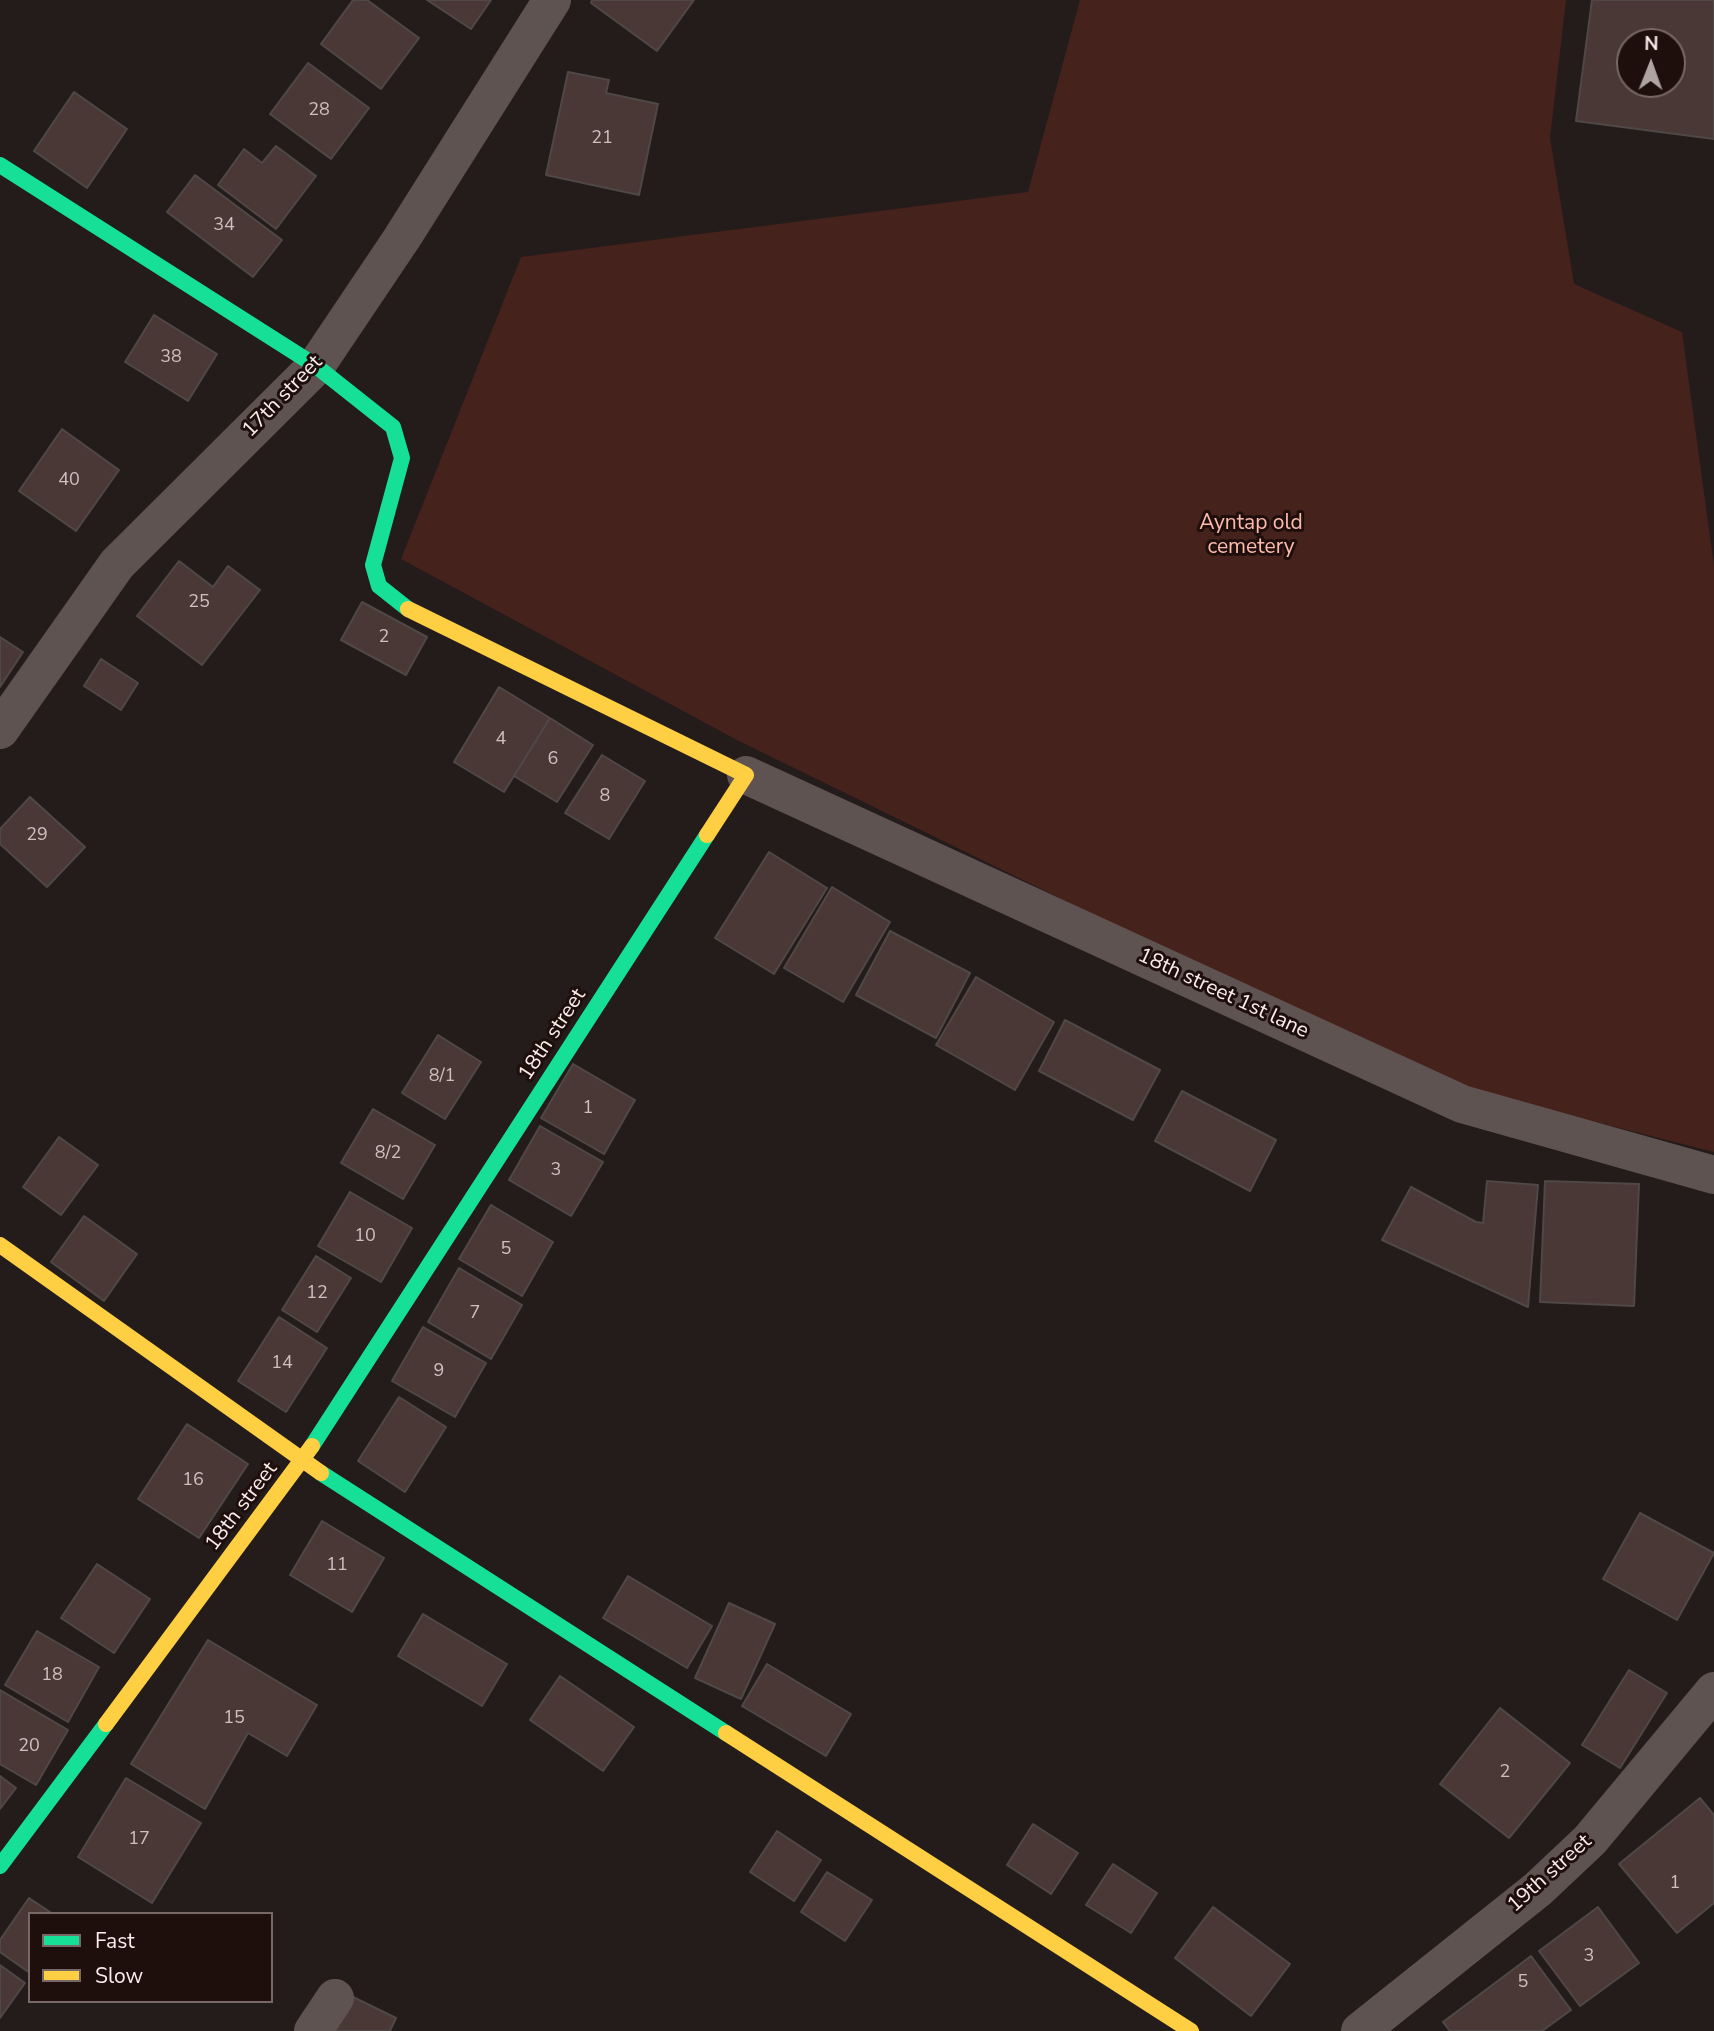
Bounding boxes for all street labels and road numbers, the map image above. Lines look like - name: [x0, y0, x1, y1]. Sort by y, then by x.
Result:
- street label: 17th street: [238, 351, 328, 443]
- street label: 18th street 1st lane: [1134, 943, 1312, 1045]
- street label: 18th street: [514, 984, 592, 1086]
- street label: 18th street: [201, 1458, 283, 1556]
- street label: 19th street: [1503, 1830, 1597, 1918]

